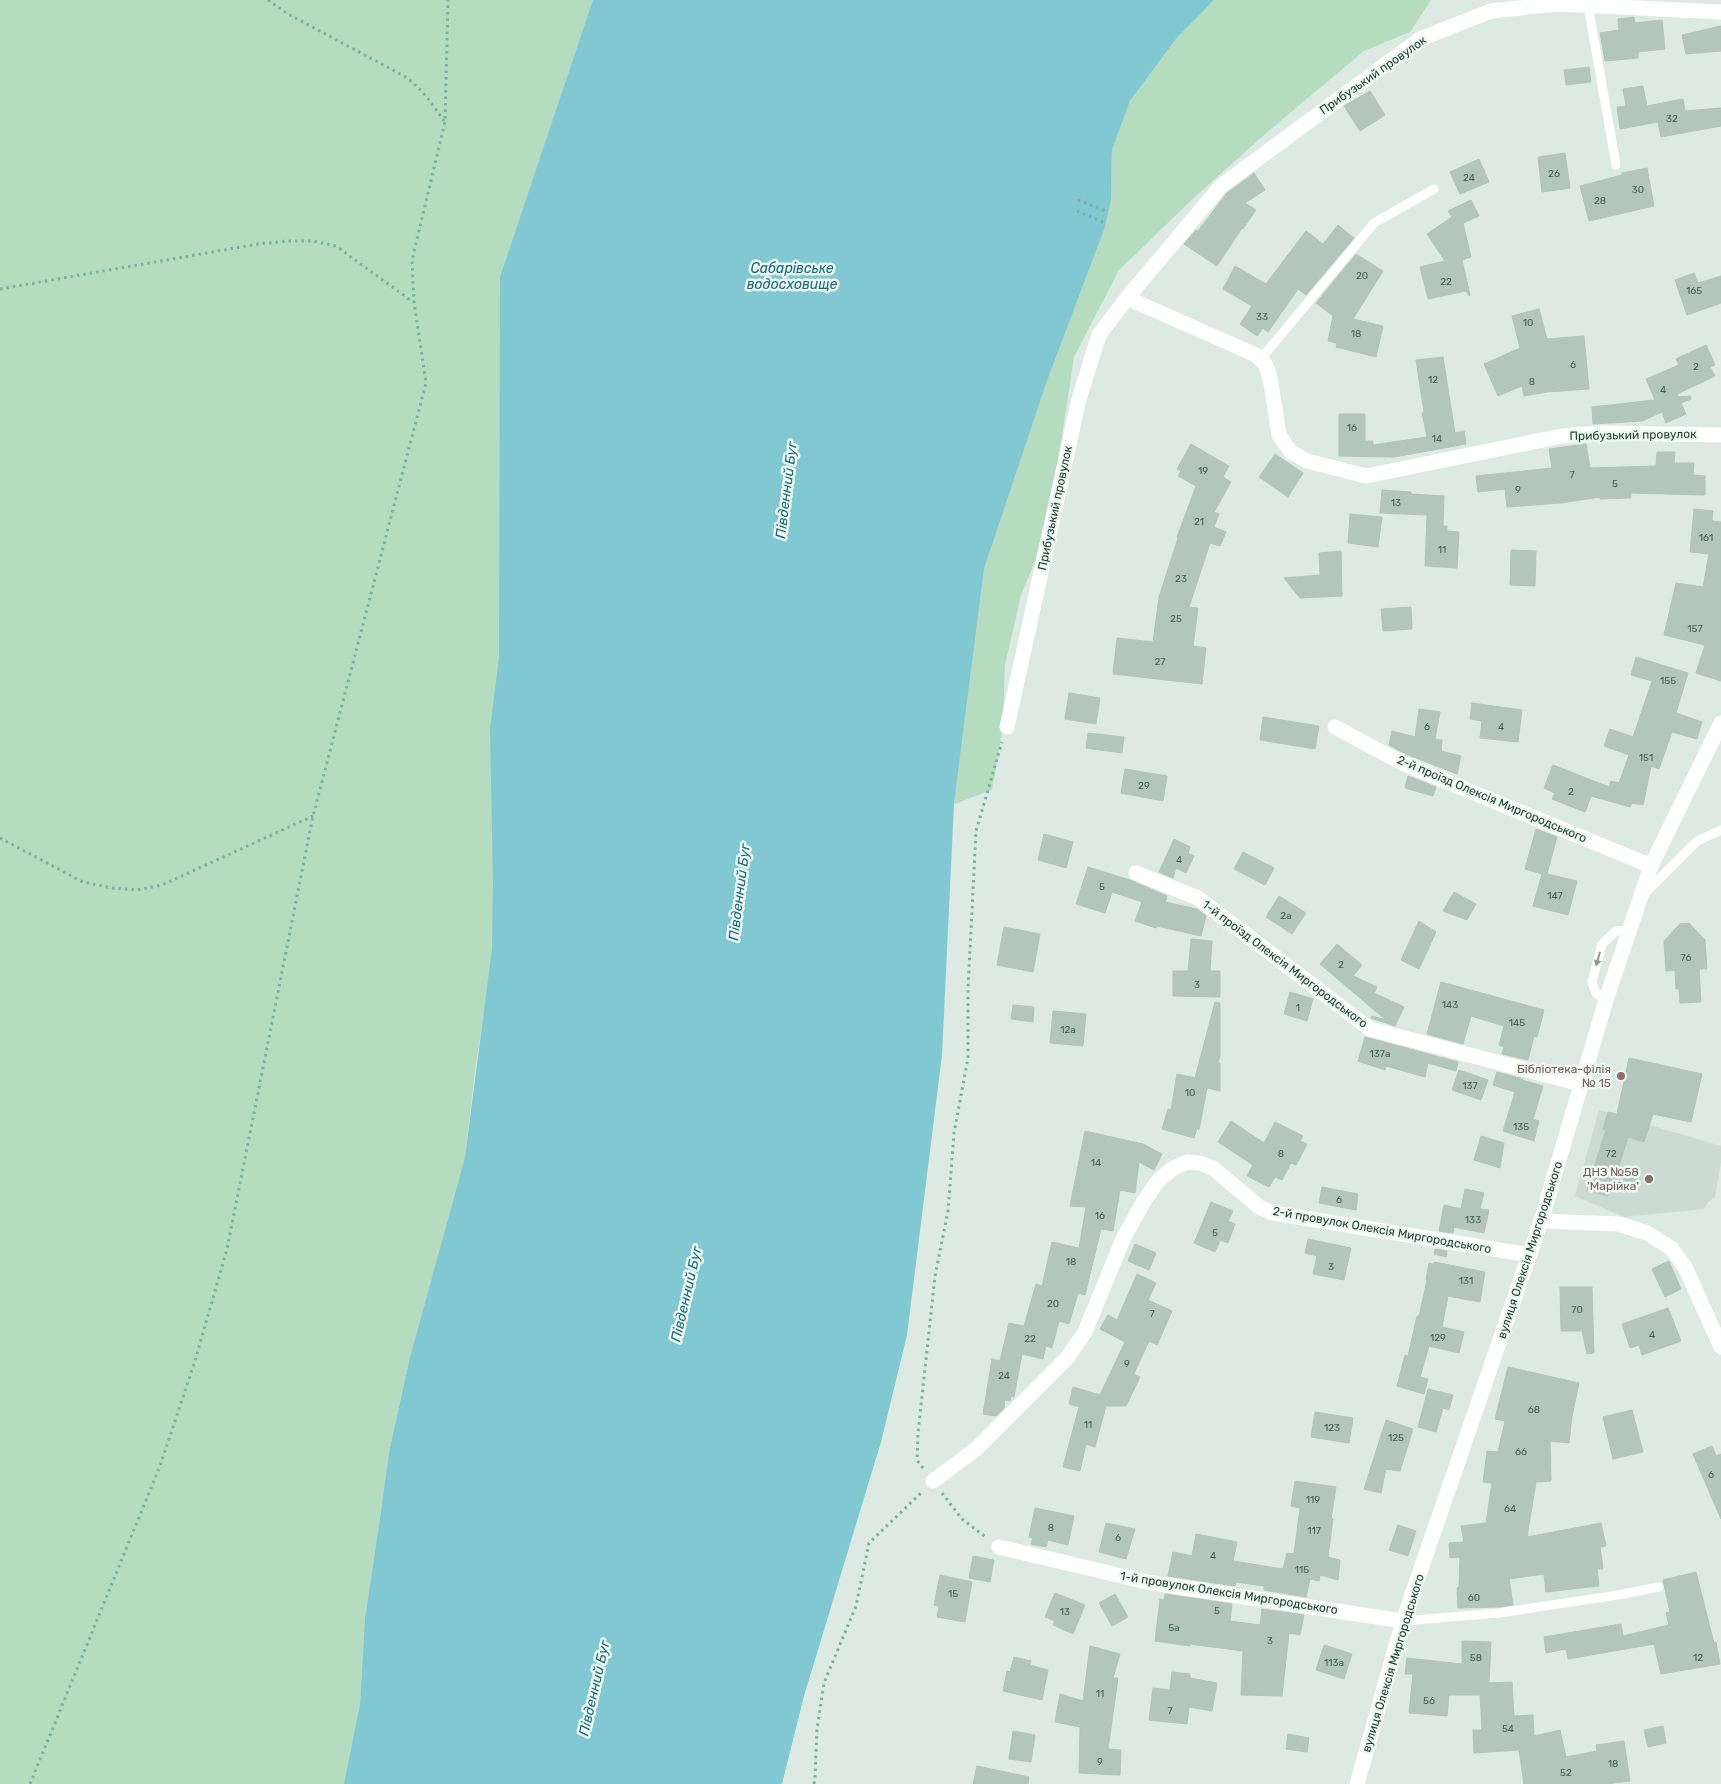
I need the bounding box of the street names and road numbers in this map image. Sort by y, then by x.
street label: Прибузький провулок [1317,32,1430,117]
street label: Прибузький провулок [1569,427,1697,443]
street label: Прибузький провулок [1035,444,1075,572]
street label: 2-й проїзд Олексія Миргородського [1395,753,1589,845]
street label: 1-й проїзд Олексія Миргородського [1200,897,1370,1031]
street label: вулиця Олексія Миргородського [1495,1159,1565,1340]
street label: 2-й провулок Олексія Миргородського [1272,1204,1492,1256]
street label: 1-й провулок Олексія Миргородського [1119,1569,1339,1617]
street label: вулиця Олексія Миргородського [1359,1572,1427,1754]

